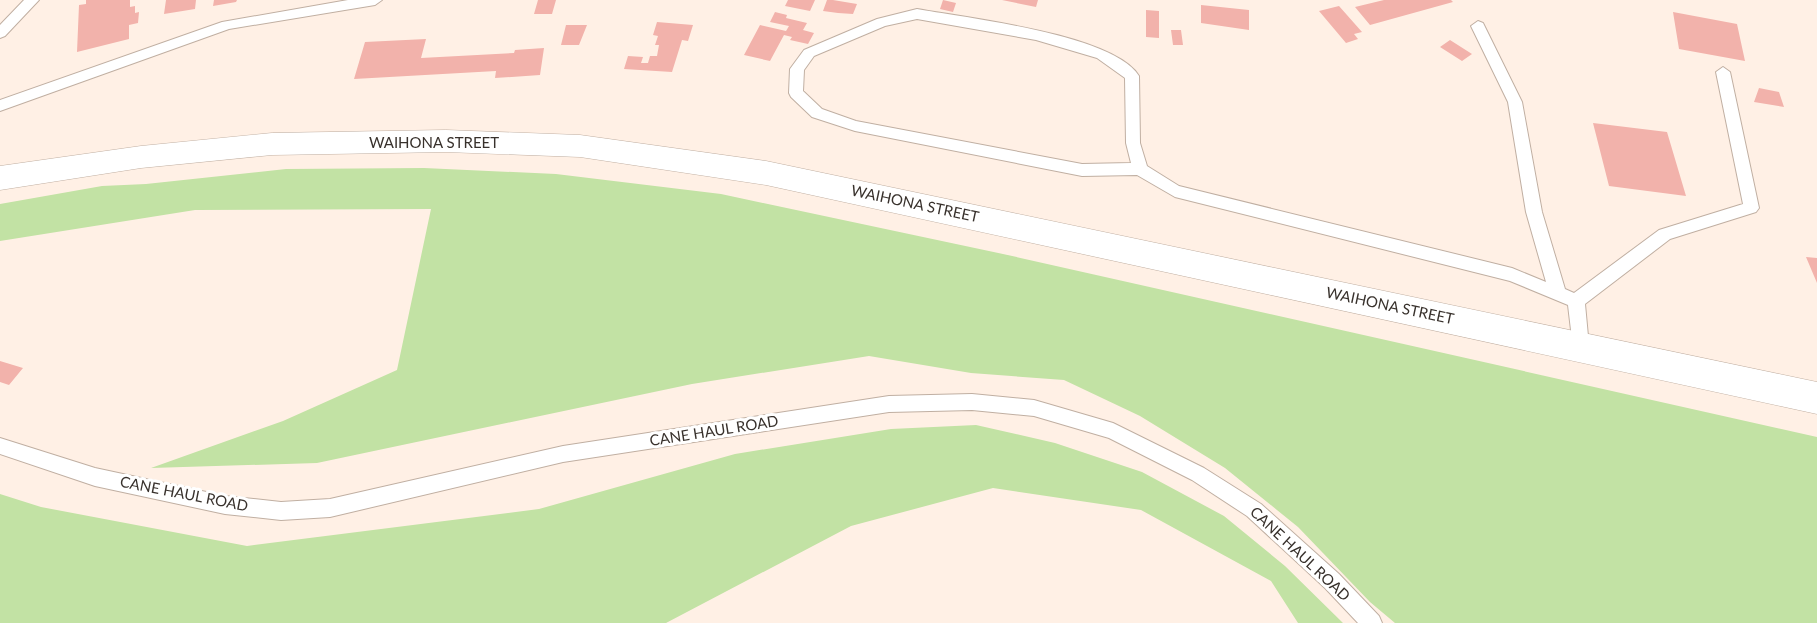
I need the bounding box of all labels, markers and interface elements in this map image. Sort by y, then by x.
street label: WAIHONA STREET [369,133,499,151]
street label: WAIHONA STREET [850,181,981,225]
street label: WAIHONA STREET [1325,283,1456,327]
street label: CANE HAUL ROAD [648,411,780,449]
street label: CANE HAUL ROAD [119,472,250,514]
street label: CANE HAUL ROAD [1247,502,1354,604]

